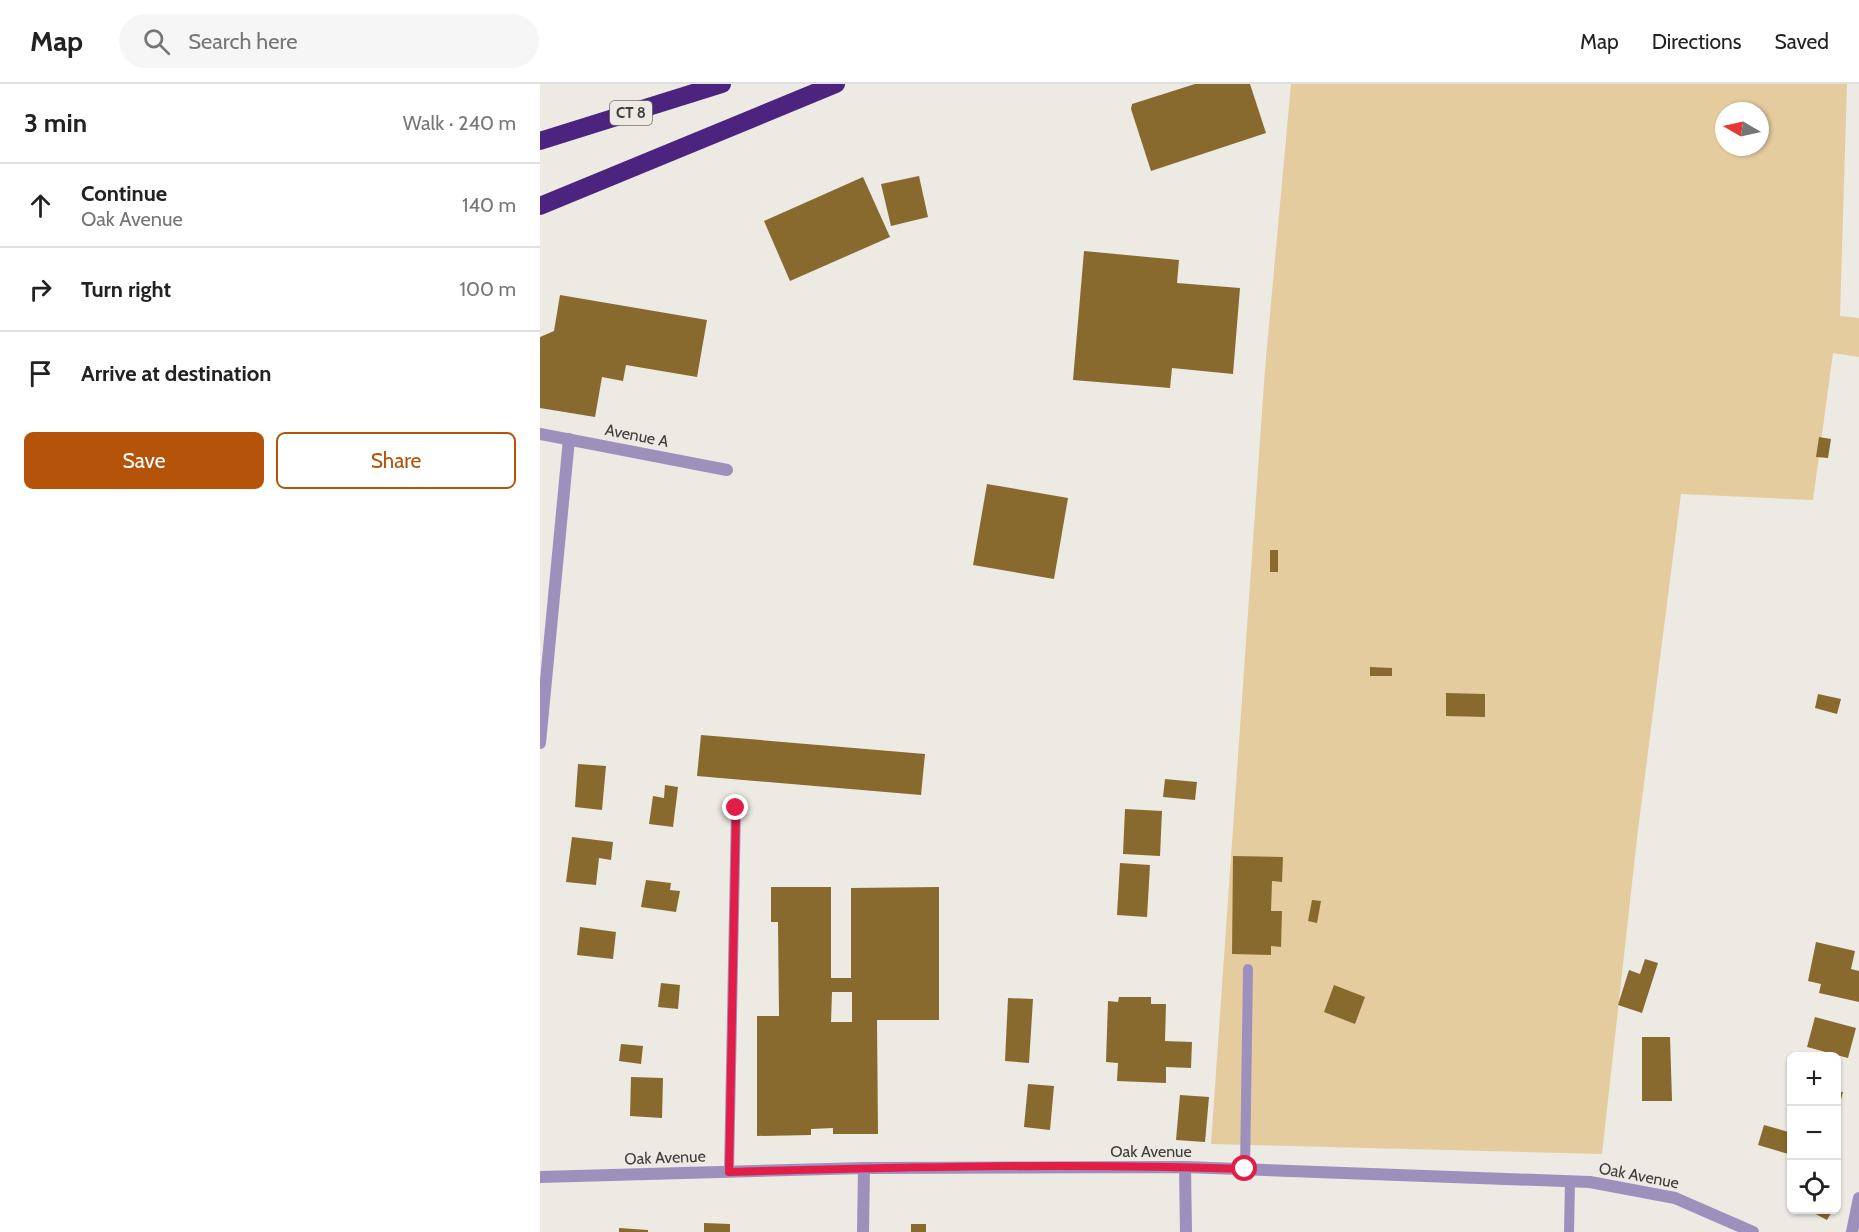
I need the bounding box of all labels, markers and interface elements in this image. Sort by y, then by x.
search box [119,14,539,68]
text: Map [30,24,83,58]
icon: search [140,25,173,58]
text: Search here [188,28,297,55]
text: Map [1580,29,1619,54]
text: Directions [1652,29,1741,54]
text: Saved [1774,29,1829,54]
road number: CT 8 [610,101,652,125]
north arrow [1715,102,1769,156]
text: 3 min [24,107,87,139]
text: Walk · 240 m [403,111,516,135]
text: Continue [81,180,167,207]
icon: ahead [24,189,57,222]
text: 140 m [462,193,516,217]
text: Oak Avenue [81,207,183,231]
icon: right [24,273,57,306]
text: Turn right [81,276,171,303]
text: 100 m [460,277,516,301]
icon: arrive [24,357,57,390]
text: Arrive at destination [81,360,271,387]
street label: Avenue A [604,420,670,451]
button: Save [24,432,264,489]
button: Share [276,432,516,489]
route end [722,794,748,820]
map controls [1787,1052,1841,1214]
button: + [1787,1052,1841,1106]
button: − [1787,1106,1841,1160]
street label: Oak Avenue [1110,1142,1192,1161]
street label: Oak Avenue [624,1147,706,1168]
route start [1231,1155,1257,1181]
street label: Oak Avenue [1597,1158,1681,1193]
button: locate [1787,1160,1841,1214]

